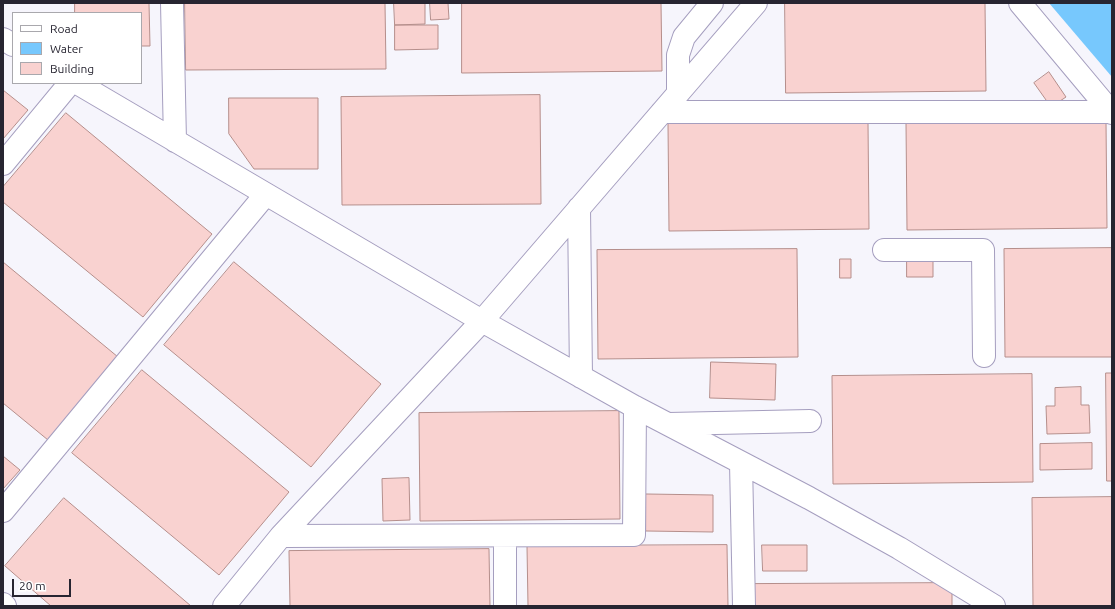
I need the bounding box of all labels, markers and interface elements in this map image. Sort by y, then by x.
legend [12,12,142,84]
text: Road [50,22,78,35]
text: Water [50,42,83,55]
text: Building [50,62,94,75]
scale bar [14,571,73,597]
text: 20 m [19,579,46,592]

